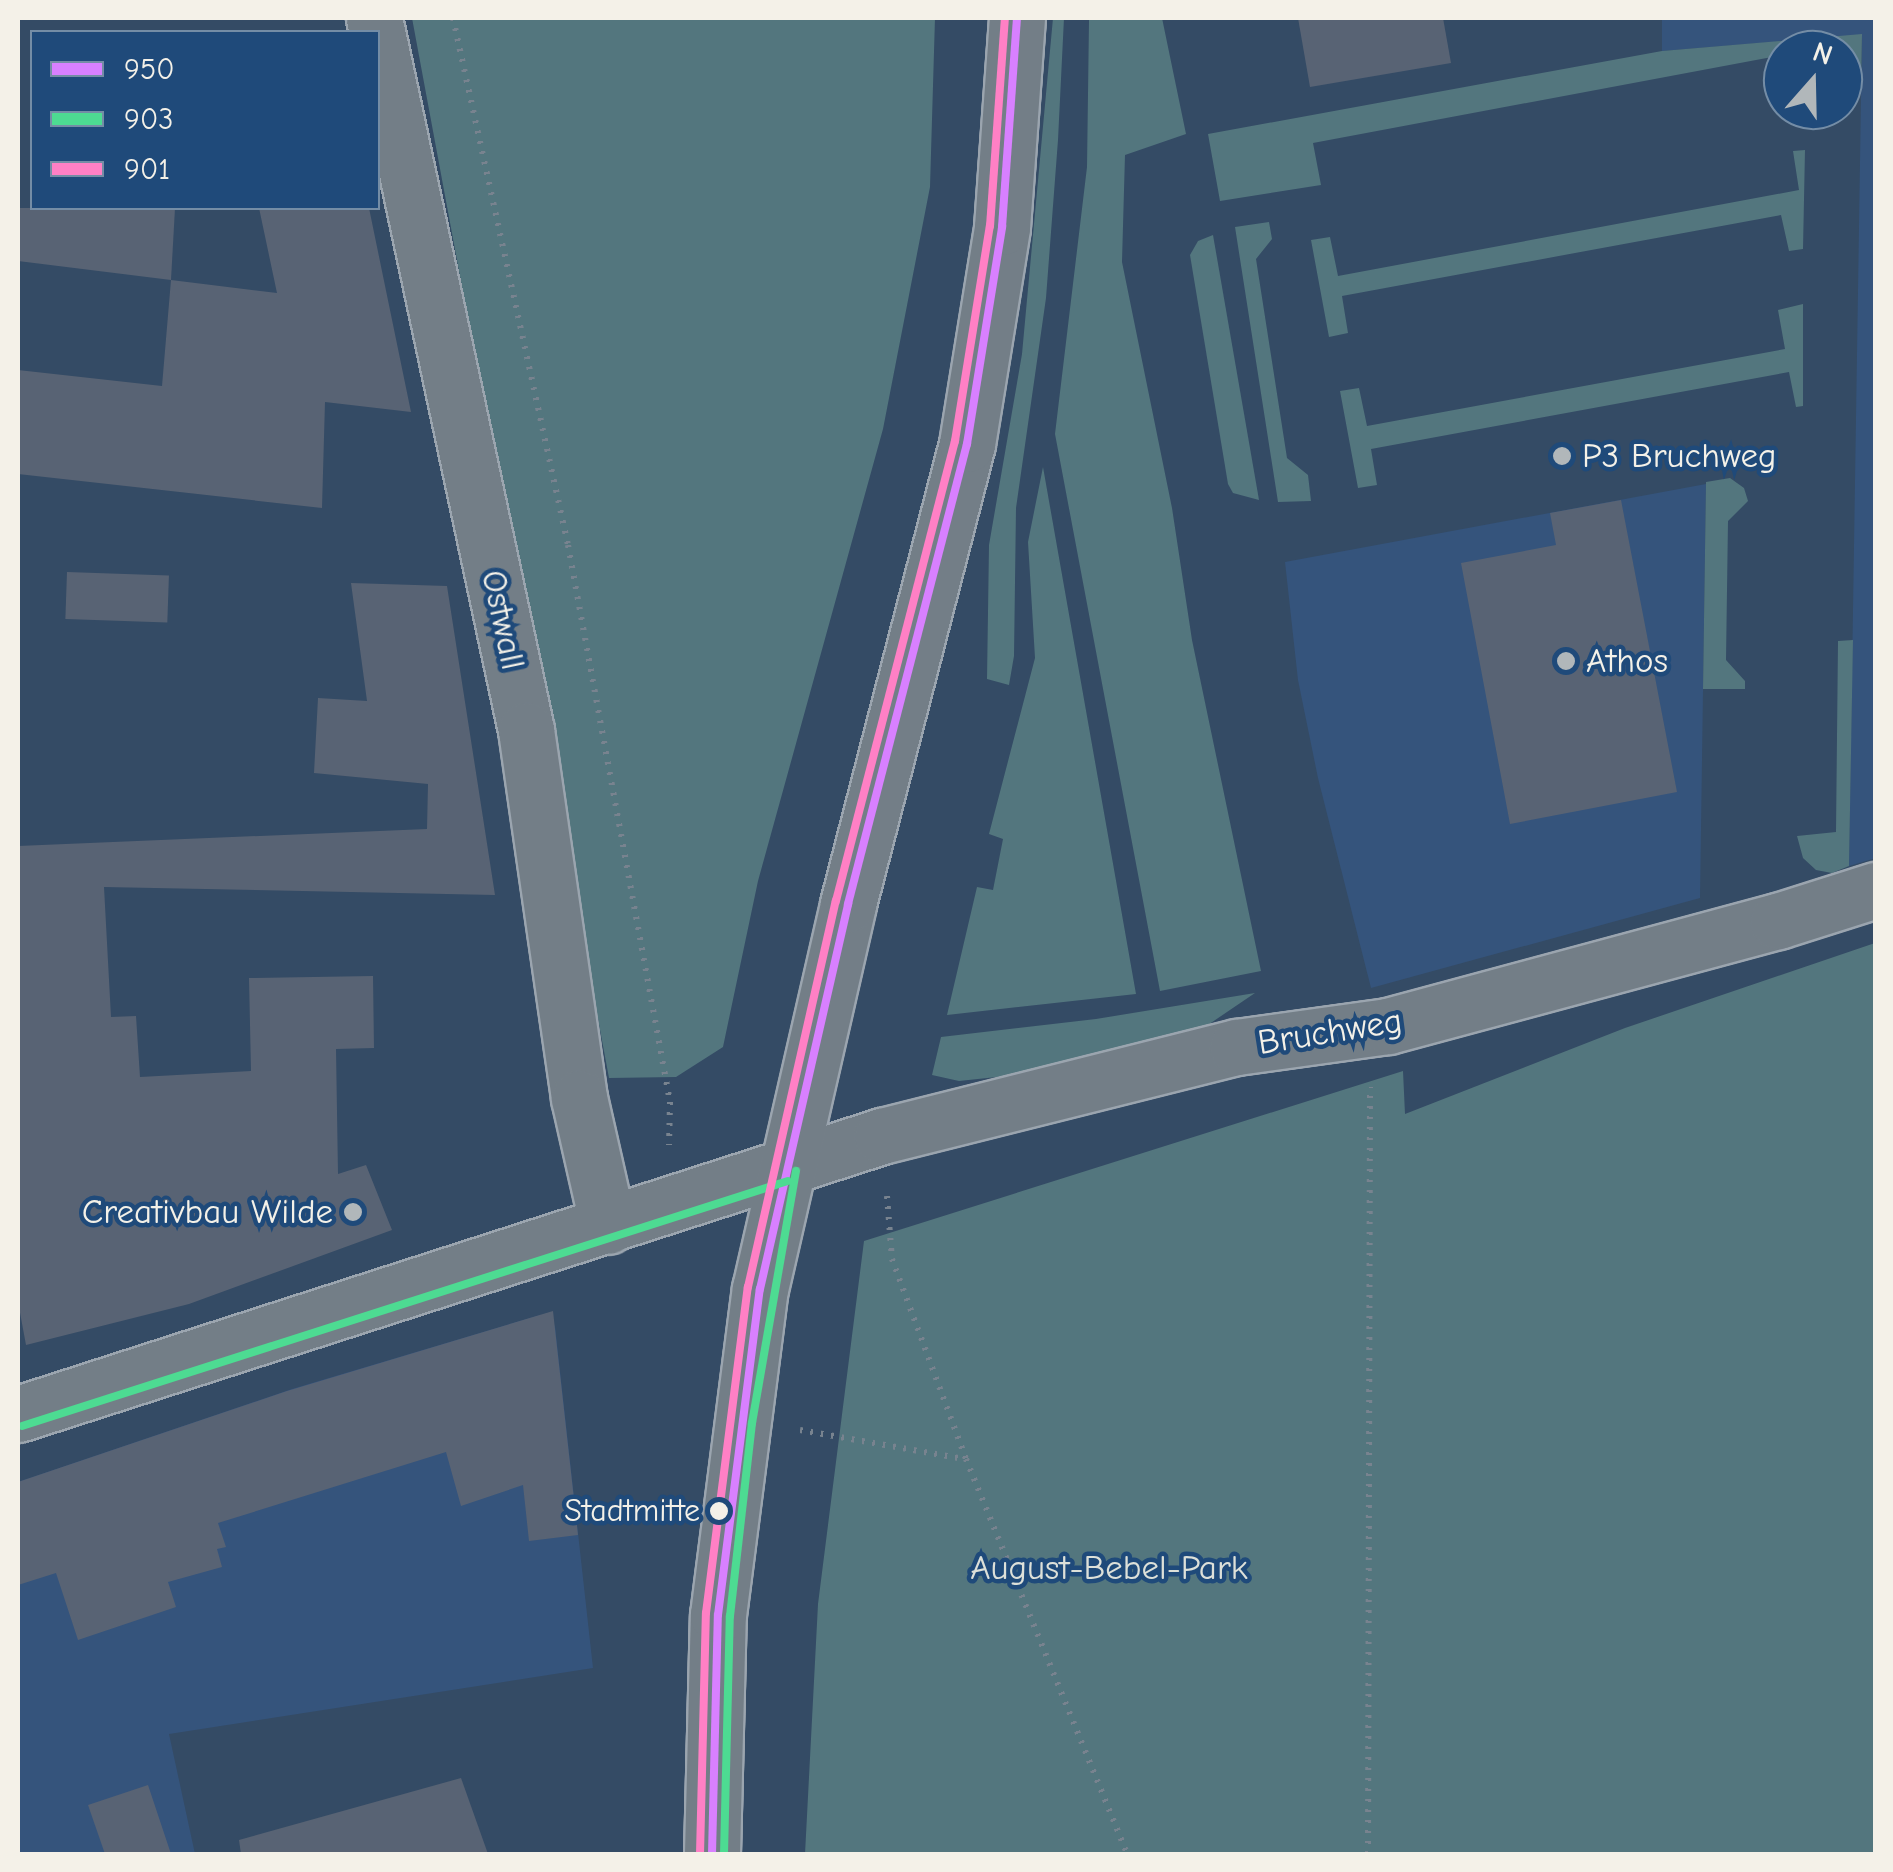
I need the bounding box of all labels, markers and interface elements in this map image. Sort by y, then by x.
legend [30,30,380,210]
north arrow [1763,30,1863,130]
text: N [1809,36,1837,72]
text: 950 [124,52,174,87]
text: 903 [124,102,173,137]
text: 901 [124,152,170,187]
place label: P3 Bruchweg [1582,435,1776,477]
marker: P3 Bruchweg [1551,445,1573,467]
street label: Ostwall [472,566,534,674]
place label: Athos [1586,640,1668,682]
marker: Athos [1555,650,1577,672]
street label: Bruchweg [1255,1000,1405,1064]
place label: Creativbau Wilde [82,1191,333,1233]
marker: Creativbau Wilde [342,1201,364,1223]
place label: Stadtmitte [564,1492,700,1530]
marker: Stadtmitte [709,1501,729,1521]
park label: August-Bebel-Park [970,1547,1248,1589]

